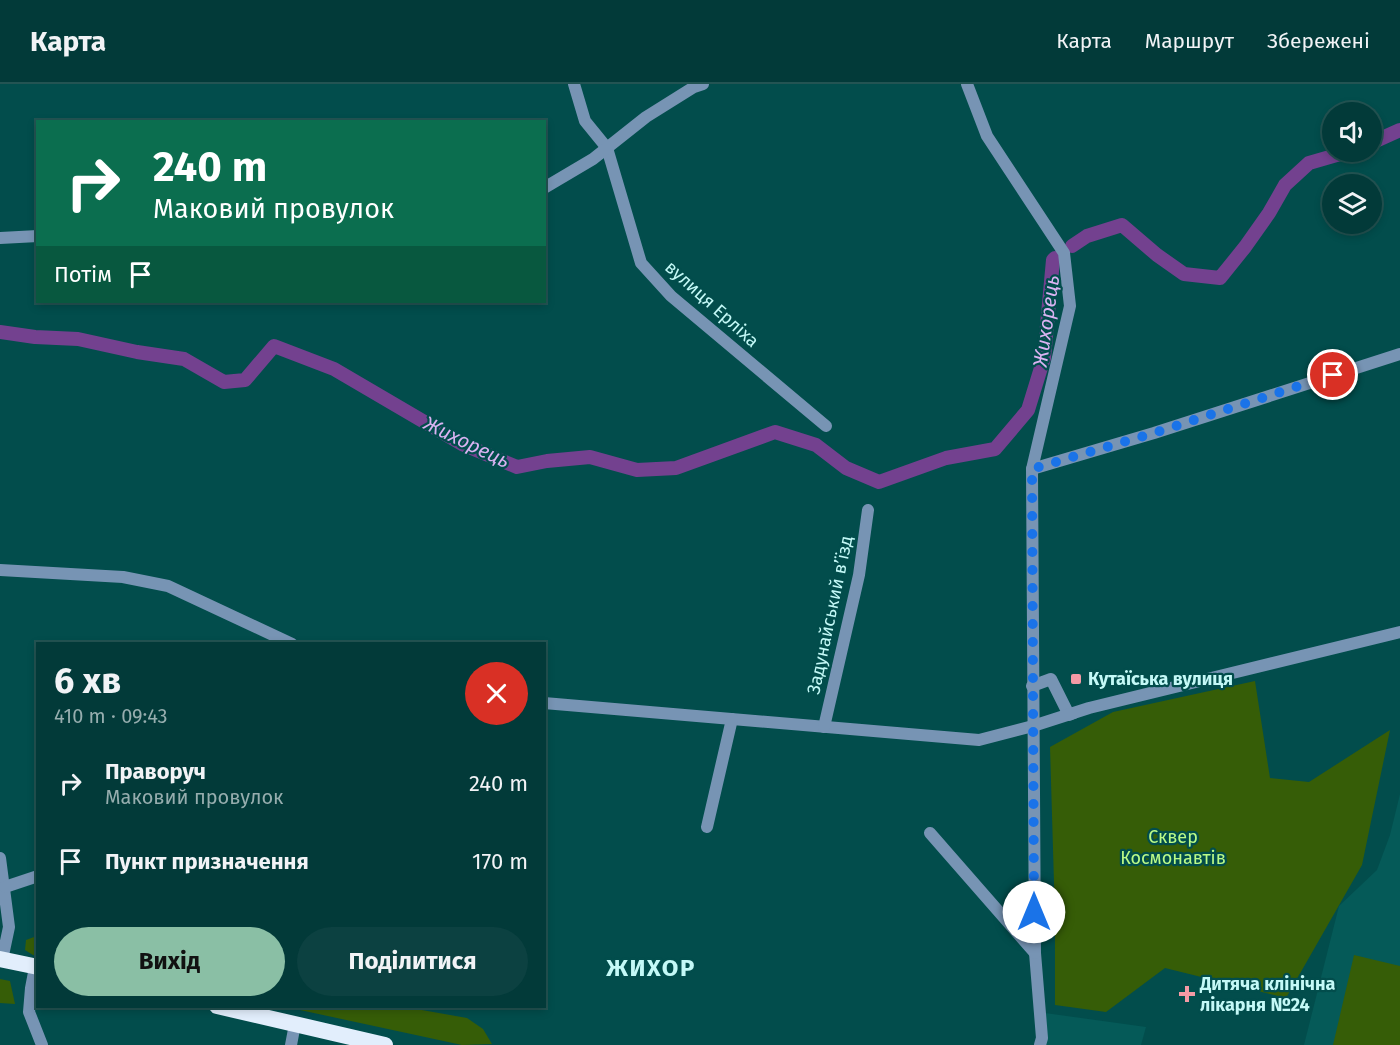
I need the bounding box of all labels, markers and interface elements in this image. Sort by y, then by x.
text: Карта [30,25,106,58]
text: Карта [1056,28,1112,54]
text: Маршрут [1145,28,1234,54]
text: Збережені [1267,28,1370,54]
map controls [1322,102,1382,234]
button: sound [1322,102,1382,162]
text: 240 m [153,142,267,192]
icon: right [54,144,132,222]
button: layers [1322,174,1382,234]
text: Маковий провулок [153,193,394,225]
street label: вулиця Ерліха [660,256,764,352]
icon: arrive [124,258,157,291]
text: Потім [54,261,112,288]
water label: Жихорець [1028,273,1064,369]
pin [1307,349,1358,400]
icon: arrive [1316,358,1349,391]
water label: Жихорець [419,410,514,473]
street label: Задунайський в’їзд [802,534,858,696]
text: 6 хв [54,659,121,703]
button: close [465,662,528,725]
place label: Кутаїська вулиця [1088,668,1233,690]
marker: Кутаїська вулиця [1069,672,1083,686]
text: 410 m · 09:43 [54,704,168,728]
text: Праворуч [105,758,206,785]
icon: right [54,767,87,800]
text: 240 m [469,770,528,797]
text: Маковий провулок [105,785,283,809]
park label: Сквер Космонавтів [1120,826,1226,869]
icon: arrive [54,845,87,878]
text: Пункт призначення [105,848,309,875]
text: 170 m [472,848,528,875]
position arrow [1002,880,1066,944]
button: Вихід [54,927,285,996]
button: Поділитися [297,927,528,996]
district label: ЖИХОР [605,954,696,982]
place label: Дитяча клінічна лікарня №24 [1199,973,1335,1016]
marker: Дитяча клінічна лікарня №24 [1178,985,1196,1003]

